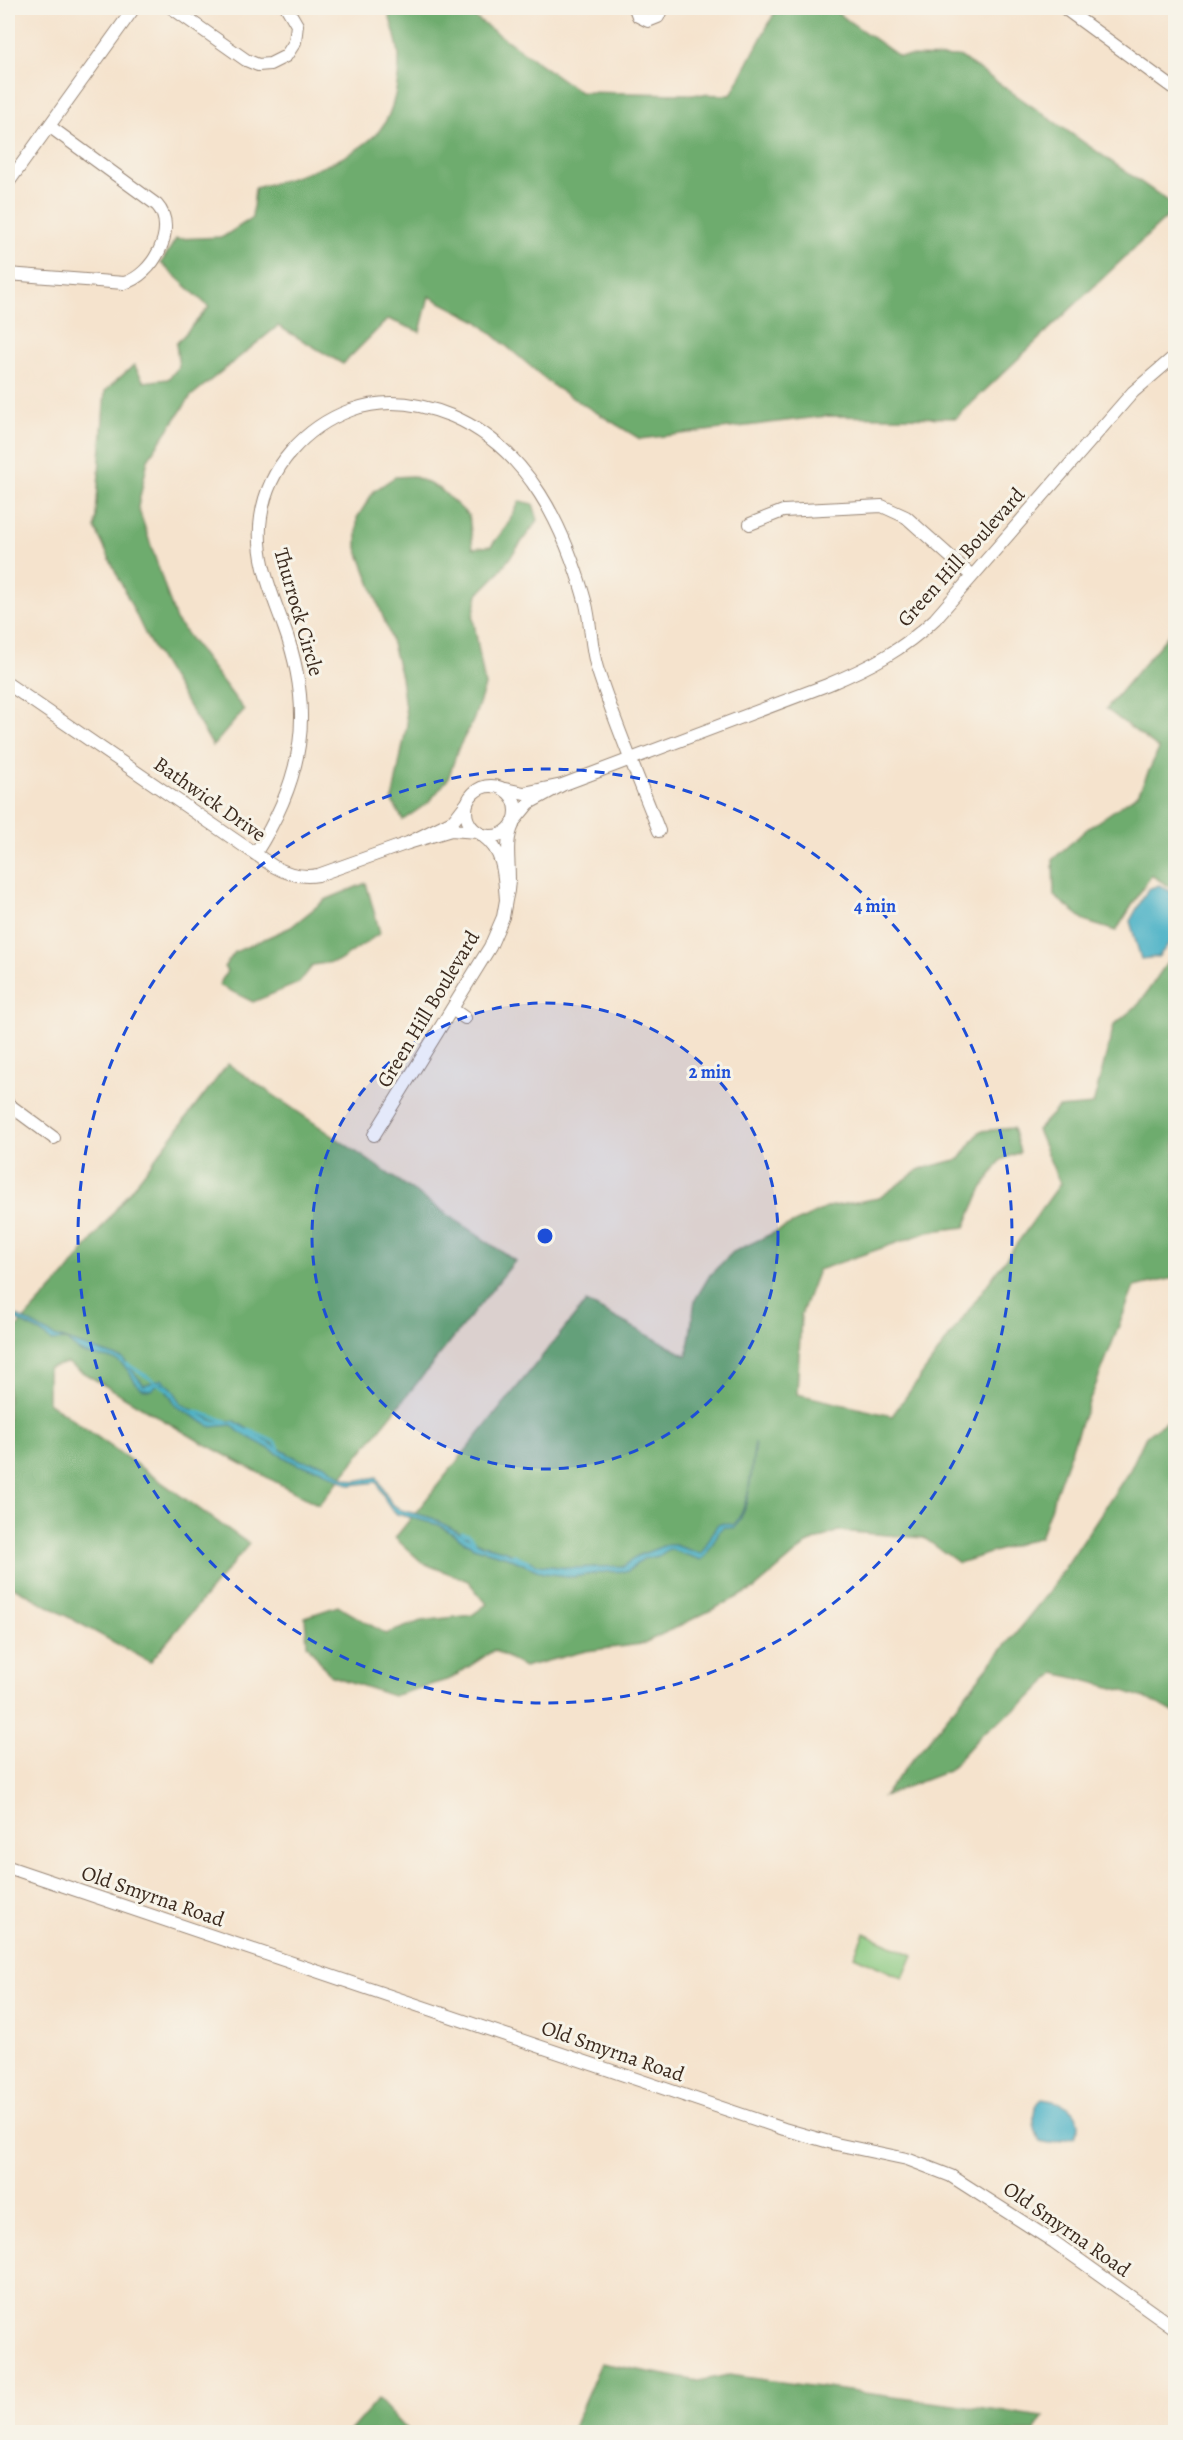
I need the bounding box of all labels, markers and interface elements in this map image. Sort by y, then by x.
street label: Green Hill Boulevard [891,481,1032,633]
street label: Thurrock Circle [267,545,331,679]
street label: Bathwick Drive [148,750,272,848]
text: 4 min [854,894,896,918]
street label: Green Hill Boulevard [370,925,486,1093]
text: 2 min [689,1060,731,1084]
centre of rings [535,1226,555,1246]
street label: Old Smyrna Road [78,1858,229,1934]
street label: Old Smyrna Road [538,2013,689,2089]
street label: Old Smyrna Road [998,2175,1137,2284]

